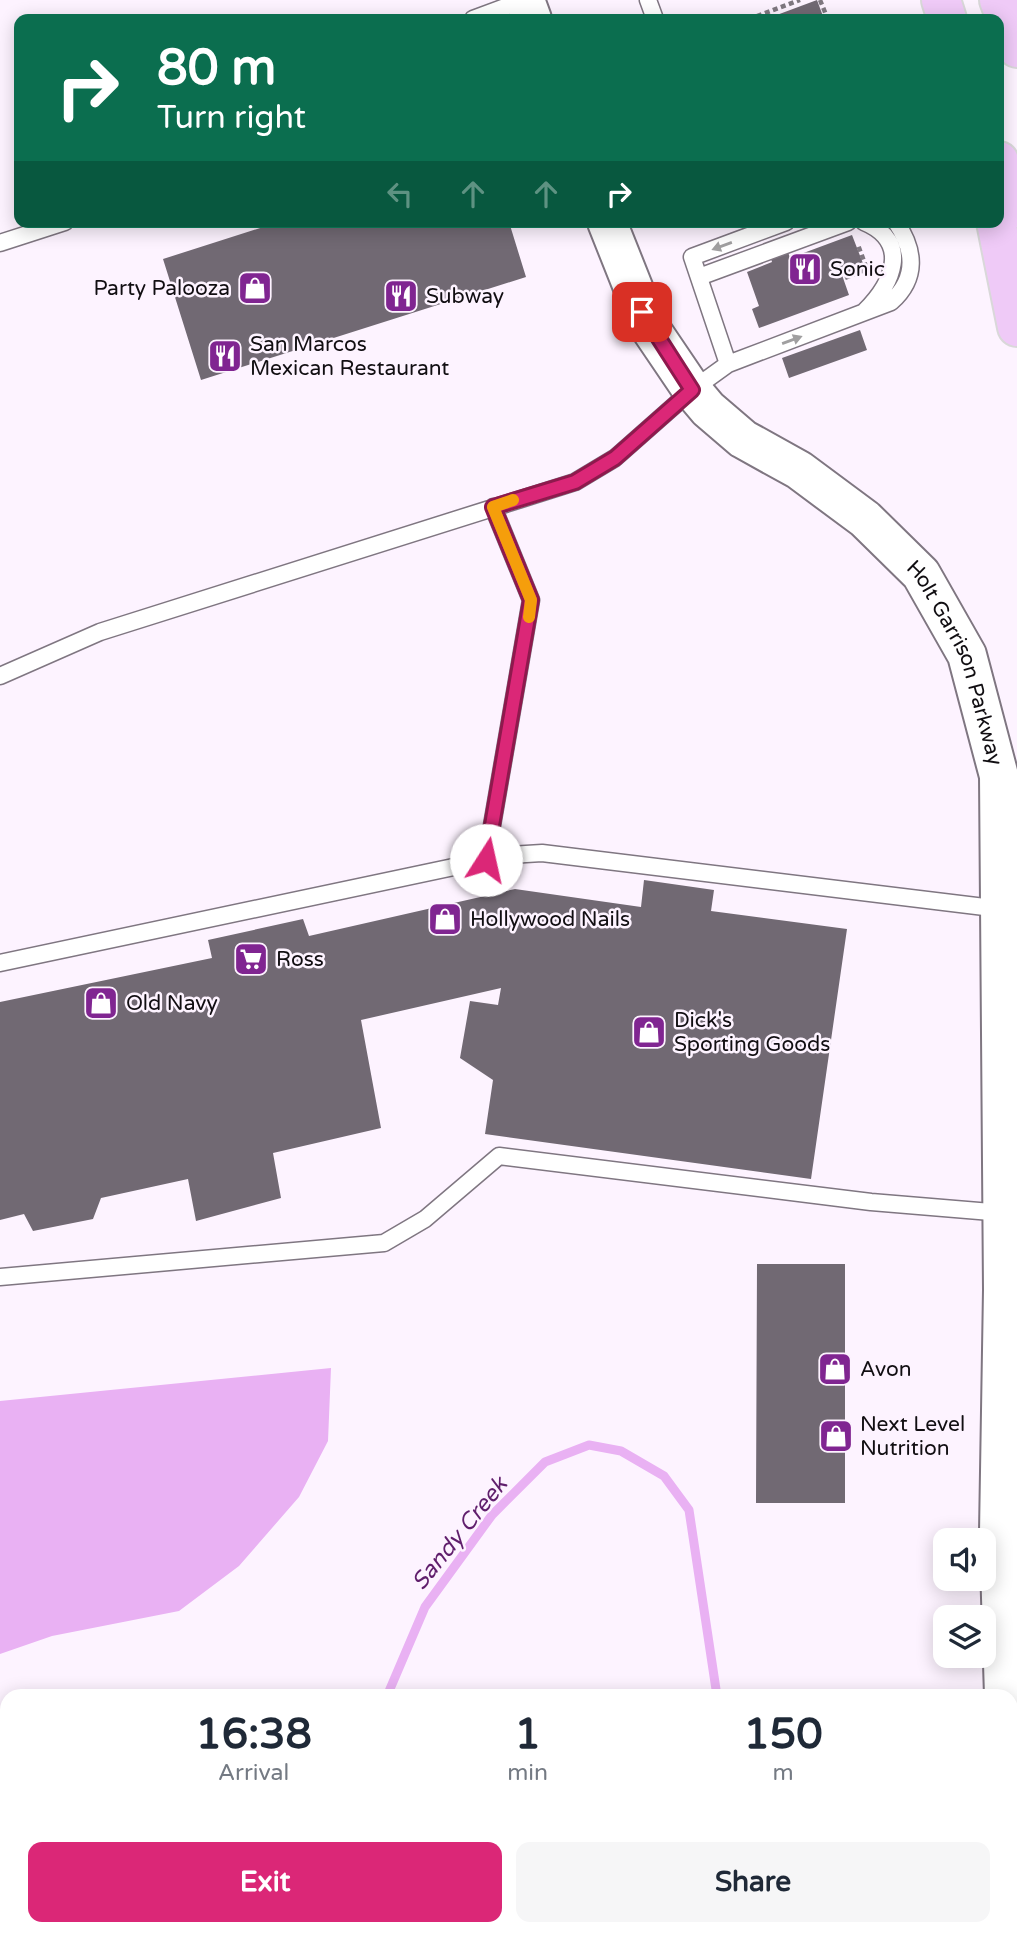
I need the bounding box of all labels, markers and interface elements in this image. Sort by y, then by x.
text: 80 m [157,39,276,98]
icon: right [42,42,133,133]
text: Turn right [157,99,306,137]
icon: left [381,175,419,213]
icon: ahead [454,175,492,213]
icon: ahead [527,175,565,213]
icon: right [600,175,638,213]
one-way arrow [712,241,733,252]
restaurant icon: Sonic [786,250,824,288]
place label: Sonic [830,257,885,282]
shop icon: Party Palooza [236,269,274,307]
place label: Party Palooza [94,276,230,301]
restaurant icon: Subway [382,277,420,315]
pin [612,282,672,342]
place label: Subway [426,284,504,309]
icon: arrive [623,293,661,331]
place label: San Marcos Mexican Restaurant [250,332,449,381]
one-way arrow [781,334,802,345]
restaurant icon: San Marcos Mexican Restaurant [206,337,244,375]
street label: Holt Garrison Parkway [901,555,1008,768]
position arrow [449,823,523,897]
shop icon: Hollywood Nails [426,900,464,938]
place label: Hollywood Nails [470,907,630,932]
supermarket icon: Ross [232,940,270,978]
place label: Ross [276,947,324,972]
shop icon: Old Navy [82,984,120,1022]
place label: Old Navy [126,991,218,1016]
place label: Dick's Sporting Goods [674,1008,830,1057]
shop icon: Dick's Sporting Goods [630,1013,668,1051]
shop icon: Avon [816,1350,854,1388]
place label: Avon [860,1357,911,1382]
place label: Next Level Nutrition [860,1412,965,1461]
shop icon: Next Level Nutrition [817,1417,855,1455]
water label: Sandy Creek [406,1471,515,1596]
map controls [933,1528,996,1668]
button: sound [933,1528,996,1591]
button: layers [933,1605,996,1668]
text: 16:38 [195,1709,312,1760]
text: 1 [514,1709,541,1760]
text: 150 [743,1709,823,1760]
text: Arrival [218,1759,289,1787]
text: min [507,1759,548,1787]
text: m [772,1759,794,1787]
button: Exit [28,1842,502,1922]
button: Share [516,1842,990,1922]

